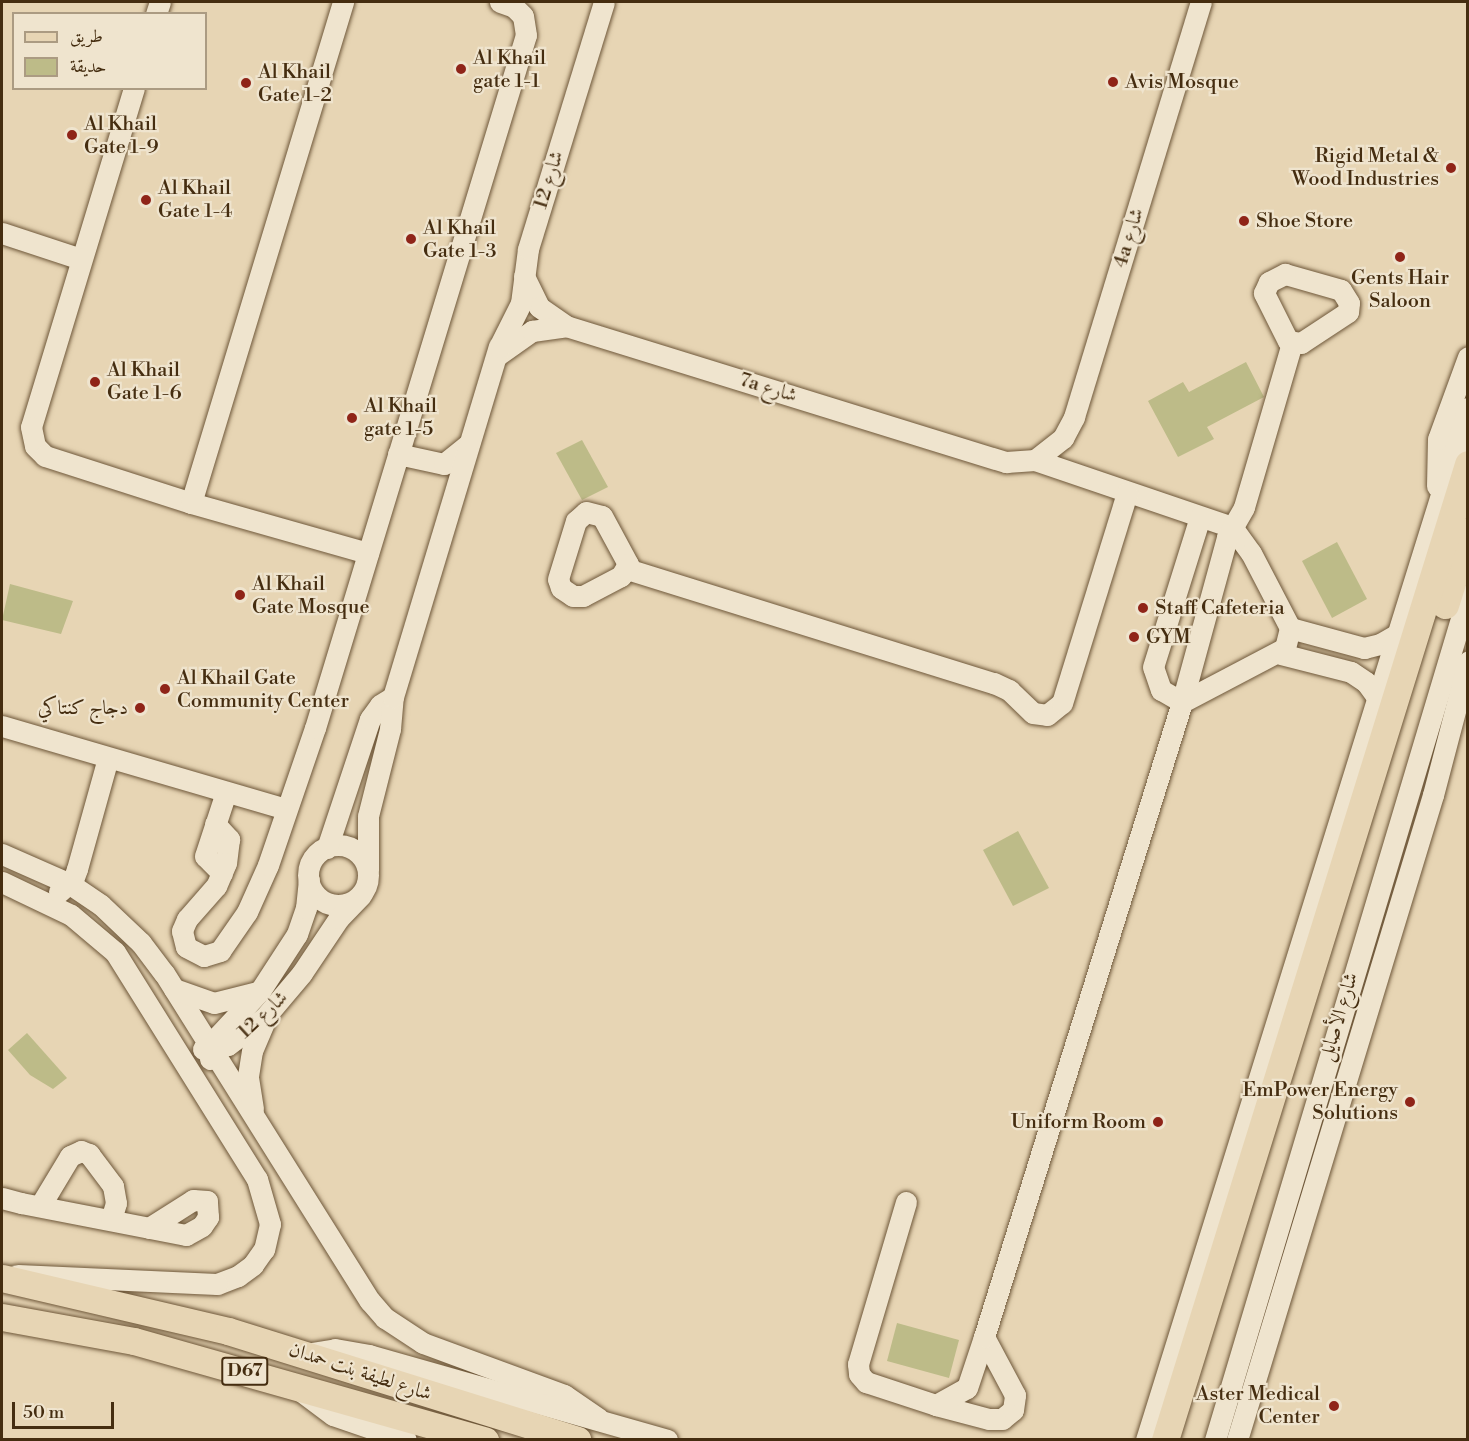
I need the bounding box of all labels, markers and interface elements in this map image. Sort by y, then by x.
legend [12,12,207,90]
text: طريق [70,25,103,48]
place label: Al Khail gate 1-1 [473,46,546,93]
text: حديقة [70,55,106,78]
place label: Al Khail Gate 1-2 [258,60,332,107]
marker: Al Khail gate 1-1 [454,62,468,76]
place label: Avis Mosque [1125,70,1239,94]
marker: Avis Mosque [1106,75,1120,89]
marker: Al Khail Gate 1-2 [239,76,253,90]
place label: Al Khail Gate 1-9 [84,112,159,159]
marker: Al Khail Gate 1-9 [65,128,79,142]
place label: Rigid Metal & Wood Industries [1292,144,1439,191]
street label: شارع 12 [529,148,569,212]
marker: Rigid Metal & Wood Industries [1444,161,1458,175]
place label: Al Khail Gate 1-4 [158,176,232,223]
marker: Al Khail Gate 1-4 [139,193,153,207]
street label: 4a شارع [1109,205,1149,271]
place label: Shoe Store [1256,209,1353,233]
marker: Shoe Store [1237,214,1251,228]
place label: Al Khail Gate 1-3 [423,216,497,263]
marker: Al Khail Gate 1-3 [404,232,418,246]
marker: Gents Hair Saloon [1393,250,1407,264]
place label: Gents Hair Saloon [1351,266,1449,313]
place label: Al Khail Gate 1-6 [107,358,182,405]
street label: 7a شارع [736,368,800,408]
marker: Al Khail Gate 1-6 [88,375,102,389]
place label: Al Khail gate 1-5 [364,394,437,441]
marker: Al Khail gate 1-5 [345,411,359,425]
place label: Al Khail Gate Mosque [252,572,370,619]
marker: Al Khail Gate Mosque [233,588,247,602]
place label: Staff Cafeteria [1155,596,1285,620]
marker: Staff Cafeteria [1136,601,1150,615]
place label: GYM [1146,625,1191,649]
marker: GYM [1127,630,1141,644]
place label: Al Khail Gate Community Center [177,666,349,713]
marker: Al Khail Gate Community Center [158,682,172,696]
place label: دجاج كنتاكي [38,696,128,720]
marker: دجاج كنتاكي [133,701,147,715]
street label: شارع الأصايل [1314,970,1364,1064]
street label: شارع 12 [233,986,293,1044]
place label: EmPower Energy Solutions [1243,1078,1398,1125]
marker: EmPower Energy Solutions [1403,1095,1417,1109]
place label: Uniform Room [1011,1110,1146,1134]
marker: Uniform Room [1151,1115,1165,1129]
street label: شارع لطيفة بنت حمدان [286,1338,434,1406]
road number: D67 [221,1356,269,1386]
place label: Aster Medical Center [1196,1382,1320,1429]
scale bar [15,1390,117,1428]
marker: Aster Medical Center [1325,1397,1343,1415]
text: 50 m [23,1401,64,1424]

